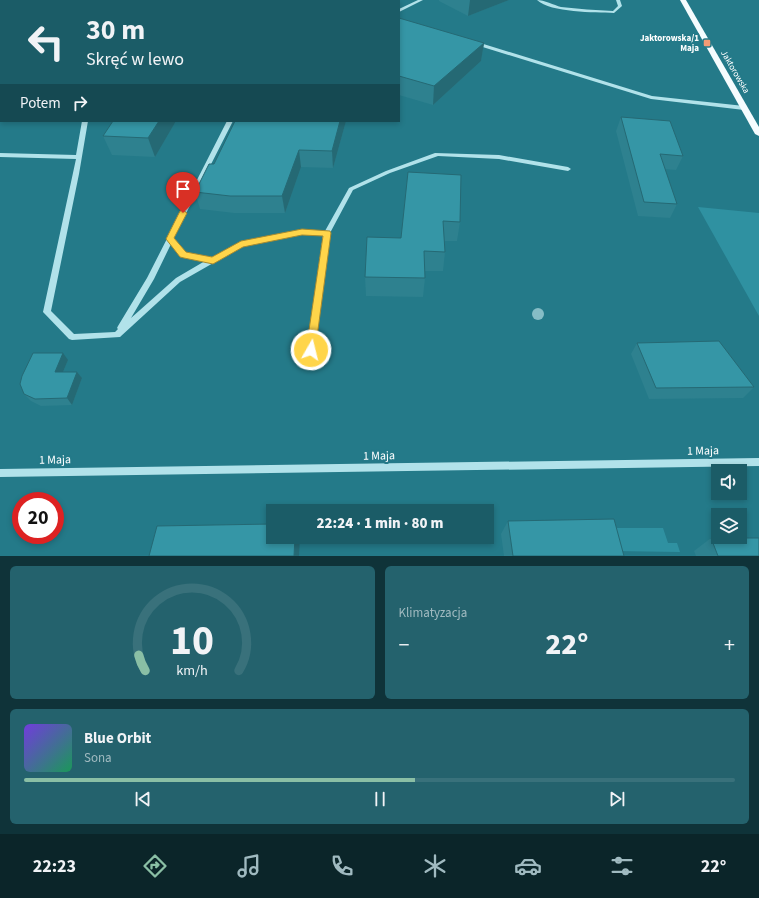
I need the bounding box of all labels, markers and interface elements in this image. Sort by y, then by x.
text: 30 m [86,10,145,50]
icon: left [20,16,72,68]
place label: Jaktorowska/1 Maja [640,32,699,55]
marker: Jaktorowska/1 Maja [702,38,712,48]
text: Skręć w lewo [86,47,184,72]
street label: Jaktorowska [717,48,753,96]
icon: right [69,92,91,114]
text: Potem [20,93,61,114]
pin [166,172,200,213]
icon: arrive [172,178,194,200]
position arrow [290,329,332,371]
street label: 1 Maja [687,442,719,460]
street label: 1 Maja [363,447,395,465]
street label: 1 Maja [39,451,71,469]
map controls [711,464,747,544]
button: sound [711,464,747,500]
speed limit sign: 20 [12,492,64,544]
button: layers [711,508,747,544]
text: 22:24 · 1 min · 80 m [317,513,443,534]
text: Klimatyzacja [399,604,467,622]
text: 10 [170,610,214,670]
text: 22° [545,623,588,666]
text: − [399,629,409,661]
text: + [724,629,735,661]
text: km/h [176,659,208,680]
text: Blue Orbit [84,728,151,749]
text: Sona [84,749,112,767]
icon: previous [132,788,154,810]
icon: pause [369,788,391,810]
icon: next [606,788,628,810]
icon: directions [141,852,169,880]
icon: music [235,852,263,880]
icon: phone [328,852,356,880]
icon: climate [421,852,449,880]
icon: car [514,852,542,880]
icon: filters [608,852,636,880]
text: 22:23 [33,854,76,879]
text: 22° [701,854,726,879]

